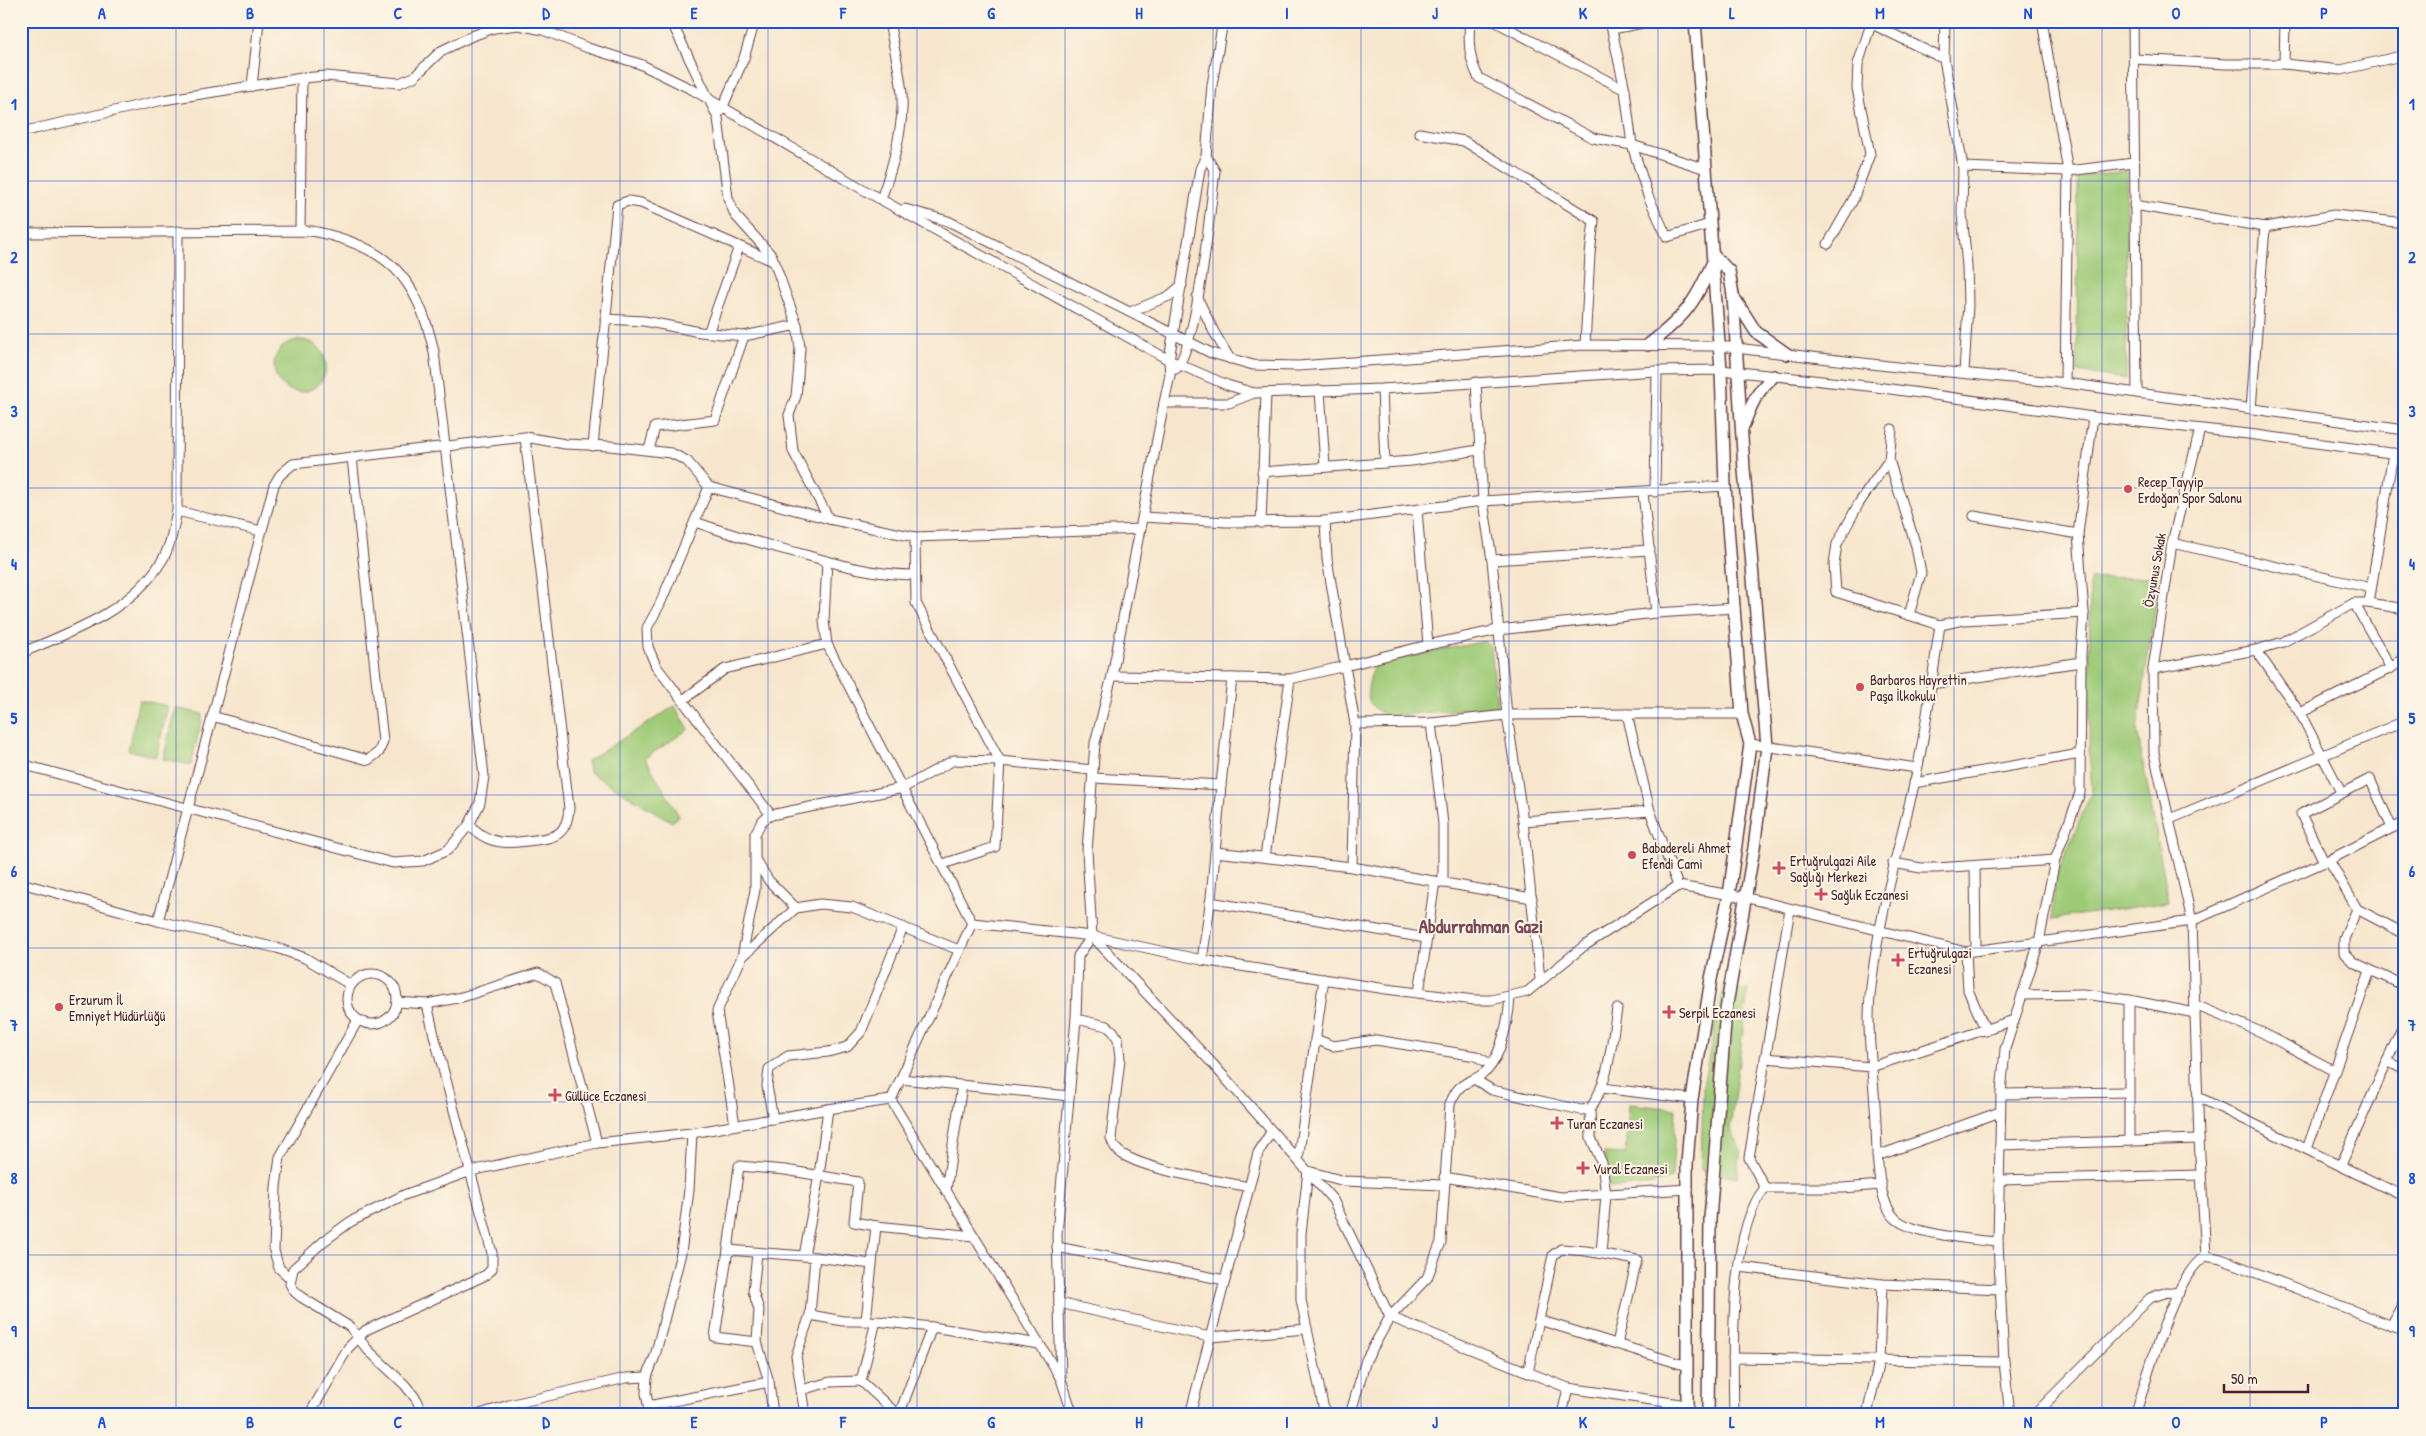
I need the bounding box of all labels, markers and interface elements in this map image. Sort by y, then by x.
text: A [98,2,106,24]
text: B [246,2,254,24]
text: C [394,2,403,24]
text: D [542,2,550,24]
text: E [690,2,698,24]
text: F [839,2,847,24]
text: G [987,2,995,24]
text: H [1135,2,1143,24]
text: I [1285,2,1289,24]
text: J [1432,2,1438,24]
text: K [1579,2,1588,24]
text: L [1729,2,1735,24]
text: M [1875,2,1885,24]
text: N [2024,2,2033,24]
text: O [2172,2,2181,24]
text: P [2320,2,2328,24]
text: 1 [11,93,17,115]
text: 1 [2409,93,2415,115]
text: 2 [10,246,18,268]
text: 2 [2408,246,2416,268]
text: 3 [10,400,18,422]
text: 3 [2408,400,2416,422]
place label: Recep Tayyip Erdoğan Spor Salonu [2138,472,2242,508]
marker: Recep Tayyip Erdoğan Spor Salonu [2122,483,2134,495]
street label: Özyunus Sokak [2138,531,2171,609]
text: 4 [11,553,17,575]
text: 4 [2409,553,2415,575]
place label: Barbaros Hayrettin Paşa İlkokulu [1870,670,1967,705]
marker: Barbaros Hayrettin Paşa İlkokulu [1854,681,1866,693]
text: 5 [11,707,18,729]
text: 5 [2409,707,2416,729]
place label: Babadereli Ahmet Efendi Cami [1642,838,1731,873]
marker: Babadereli Ahmet Efendi Cami [1626,849,1638,861]
place label: Ertuğrulgazi Aile Sağlığı Merkezi [1790,851,1877,887]
text: 6 [11,860,18,882]
text: 6 [2409,860,2416,882]
marker: Ertuğrulgazi Aile Sağlığı Merkezi [1772,861,1786,875]
place label: Sağlık Eczanesi [1831,885,1909,905]
marker: Sağlık Eczanesi [1815,888,1827,900]
district label: Abdurrahman Gazi [1419,913,1543,939]
place label: Ertuğrulgazi Eczanesi [1908,943,1972,978]
marker: Ertuğrulgazi Eczanesi [1892,954,1904,966]
place label: Erzurum İl Emniyet Müdürlüğü [69,990,166,1026]
marker: Erzurum İl Emniyet Müdürlüğü [53,1001,65,1013]
place label: Serpil Eczanesi [1679,1003,1756,1023]
marker: Serpil Eczanesi [1663,1006,1675,1018]
text: 7 [9,1014,18,1036]
text: 7 [2407,1014,2416,1036]
place label: Güllüce Eczanesi [565,1086,647,1105]
marker: Güllüce Eczanesi [549,1089,561,1101]
place label: Turan Eczanesi [1567,1114,1643,1133]
marker: Turan Eczanesi [1551,1117,1563,1129]
place label: Vural Eczanesi [1593,1159,1668,1178]
marker: Vural Eczanesi [1577,1162,1589,1174]
text: 8 [11,1167,18,1189]
text: 8 [2409,1167,2416,1189]
text: 9 [11,1320,17,1342]
text: 9 [2409,1320,2415,1342]
scale bar [2224,1361,2307,1393]
text: 50 m [2231,1368,2258,1389]
text: A [98,1411,106,1433]
text: B [246,1411,254,1433]
text: C [394,1411,403,1433]
text: D [542,1411,550,1433]
text: E [690,1411,698,1433]
text: F [839,1411,847,1433]
text: G [987,1411,995,1433]
text: H [1135,1411,1143,1433]
text: I [1285,1411,1289,1433]
text: J [1432,1411,1438,1433]
text: K [1579,1411,1588,1433]
text: L [1729,1411,1735,1433]
text: M [1875,1411,1885,1433]
text: N [2024,1411,2033,1433]
text: O [2172,1411,2181,1433]
text: P [2320,1411,2328,1433]

